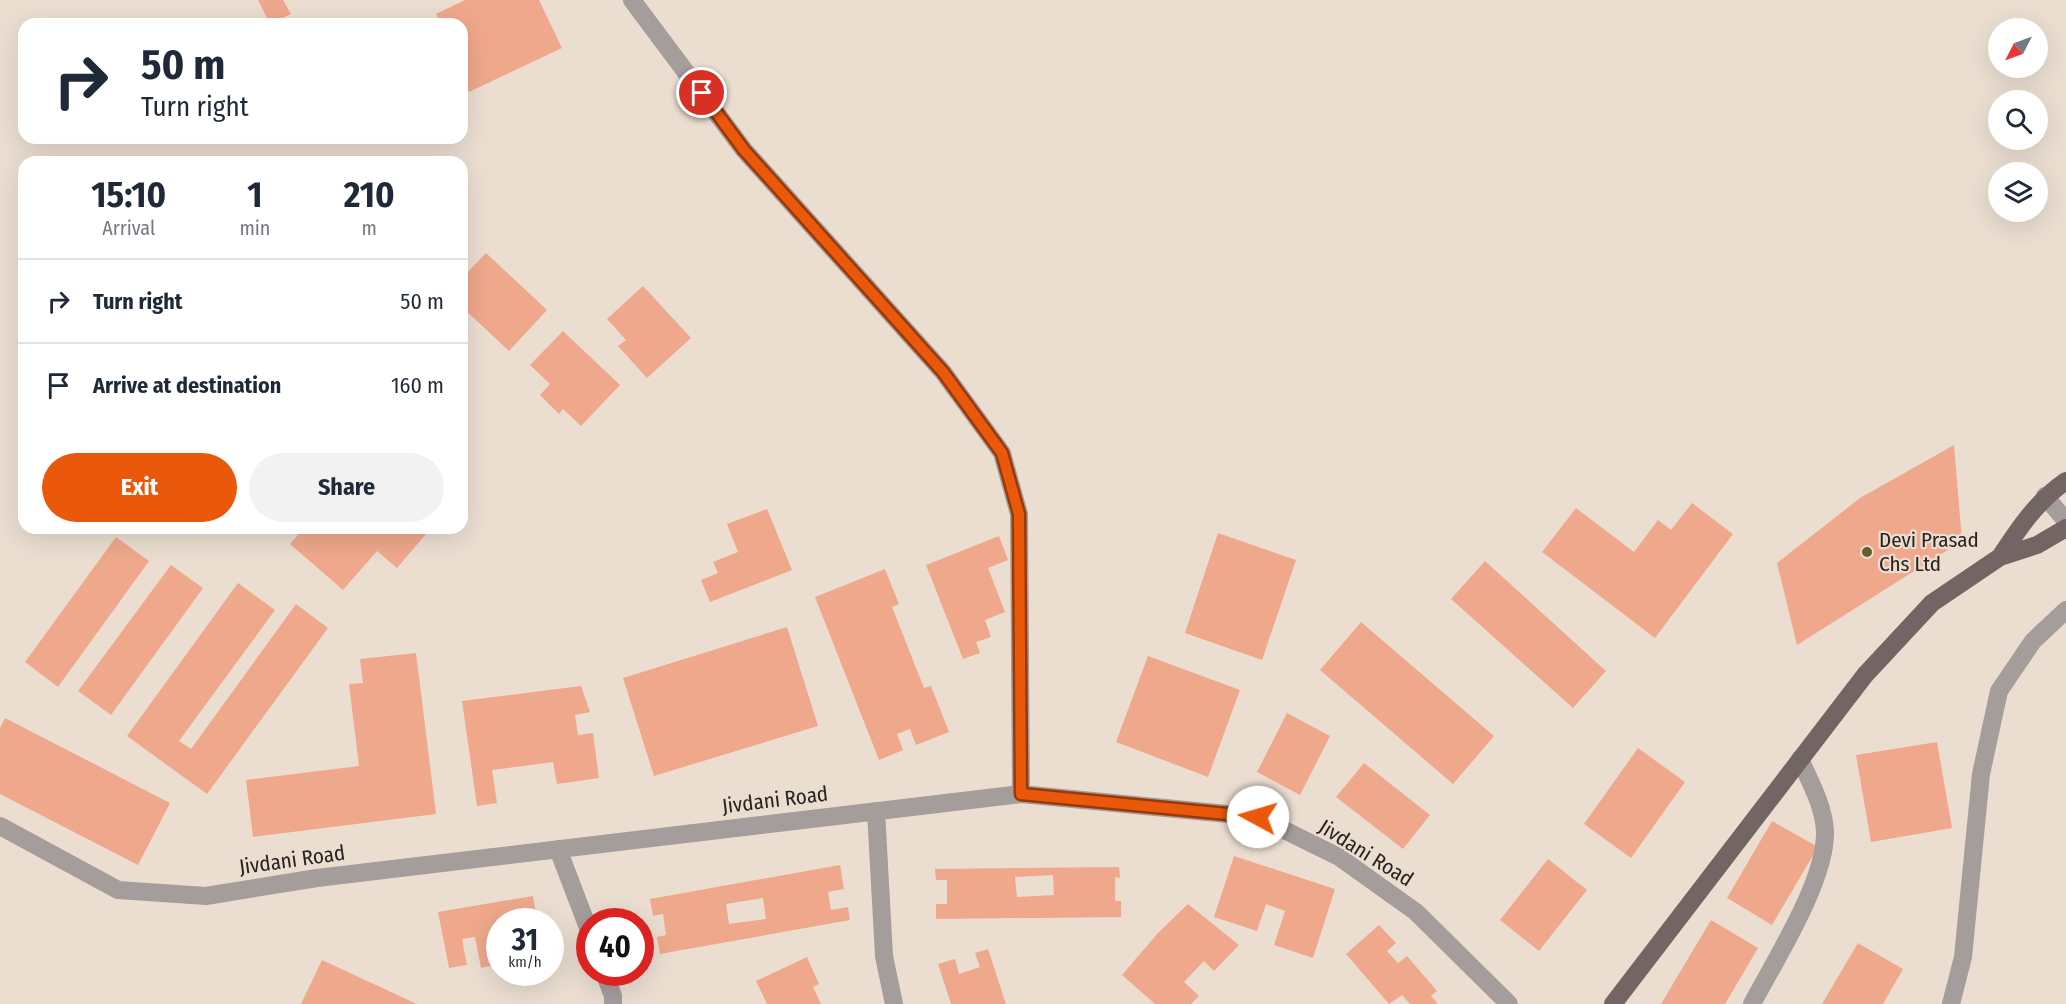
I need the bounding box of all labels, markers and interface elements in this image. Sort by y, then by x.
north arrow [1988,18,2048,78]
map controls [1988,18,2048,222]
text: 50 m [141,40,225,90]
icon: right [42,42,120,120]
pin [676,67,727,118]
icon: arrive [685,76,718,109]
button: search [1988,90,2048,150]
text: Turn right [141,91,249,123]
button: layers [1988,162,2048,222]
text: 15:10 [91,173,166,217]
text: 1 [247,173,263,217]
text: 210 [344,173,395,217]
text: Arrival [102,216,155,240]
text: min [239,216,270,240]
text: m [362,216,377,240]
icon: right [42,285,75,318]
text: Turn right [93,288,182,315]
text: 50 m [400,288,444,315]
icon: arrive [42,369,75,402]
text: Arrive at destination [93,372,281,399]
text: 160 m [391,372,444,399]
button: Exit [42,453,237,522]
button: Share [249,453,444,522]
place label: Devi Prasad Chs Ltd [1879,527,1979,577]
marker: Devi Prasad Chs Ltd [1860,545,1874,559]
street label: Jivdani Road [720,781,830,819]
position arrow [1226,785,1290,849]
street label: Jivdani Road [1314,814,1418,892]
street label: Jivdani Road [237,840,347,880]
speed limit sign: 40 [576,908,654,986]
text: 31 [512,922,538,958]
text: km/h [508,953,542,971]

